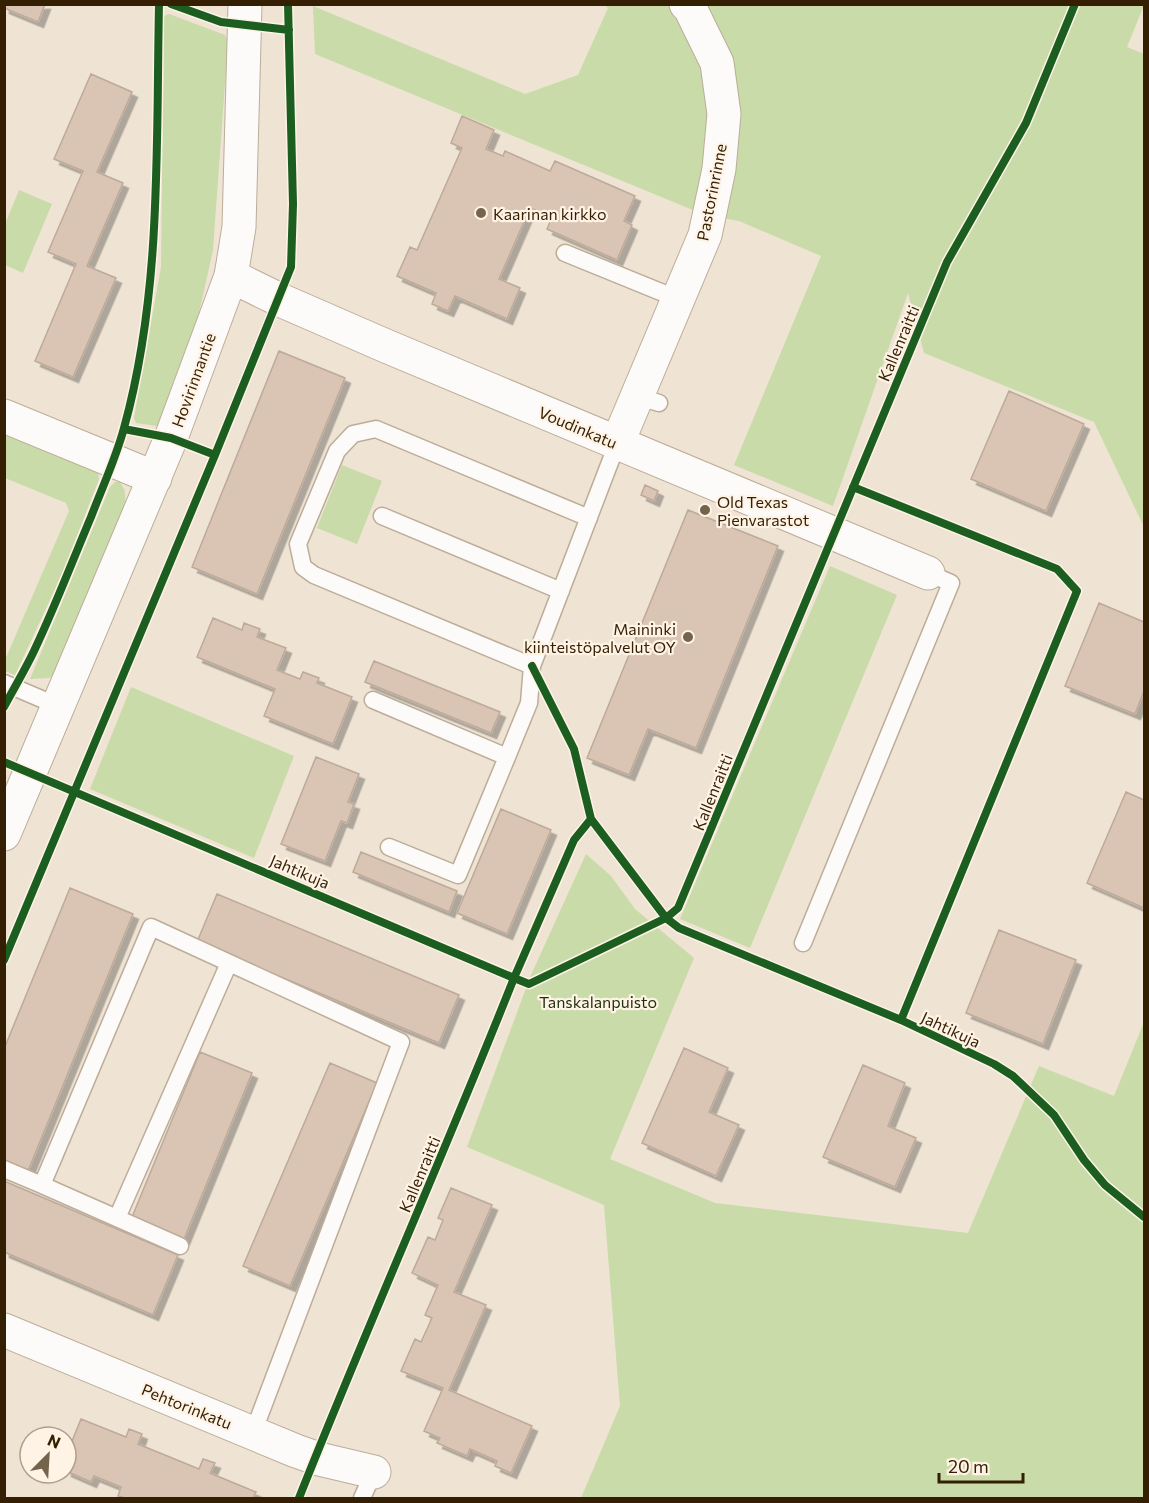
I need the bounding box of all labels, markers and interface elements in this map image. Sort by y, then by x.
street label: Pastorinrinne [692,142,730,242]
place label: Kaarinan kirkko [493,204,606,223]
marker: Kaarinan kirkko [474,206,488,220]
street label: Kallenraitti [873,302,923,384]
street label: Hovirinnantie [167,330,219,430]
street label: Voudinkatu [536,402,620,452]
place label: Old Texas Pienvarastot [717,492,810,529]
marker: Old Texas Pienvarastot [698,503,712,517]
place label: Maininki kiinteistöpalvelut OY [524,619,677,656]
marker: Maininki kiinteistöpalvelut OY [681,630,695,644]
street label: Kallenraitti [688,751,736,833]
street label: Jahtikuja [267,850,333,892]
park label: Tanskalanpuisto [539,992,657,1011]
street label: Jahtikuja [918,1007,984,1051]
street label: Kallenraitti [394,1133,444,1215]
street label: Pehtorinkatu [139,1379,235,1433]
north arrow [18,1425,78,1485]
text: N [45,1430,64,1452]
scale bar [939,1446,1023,1484]
text: 20 m [948,1455,989,1477]

